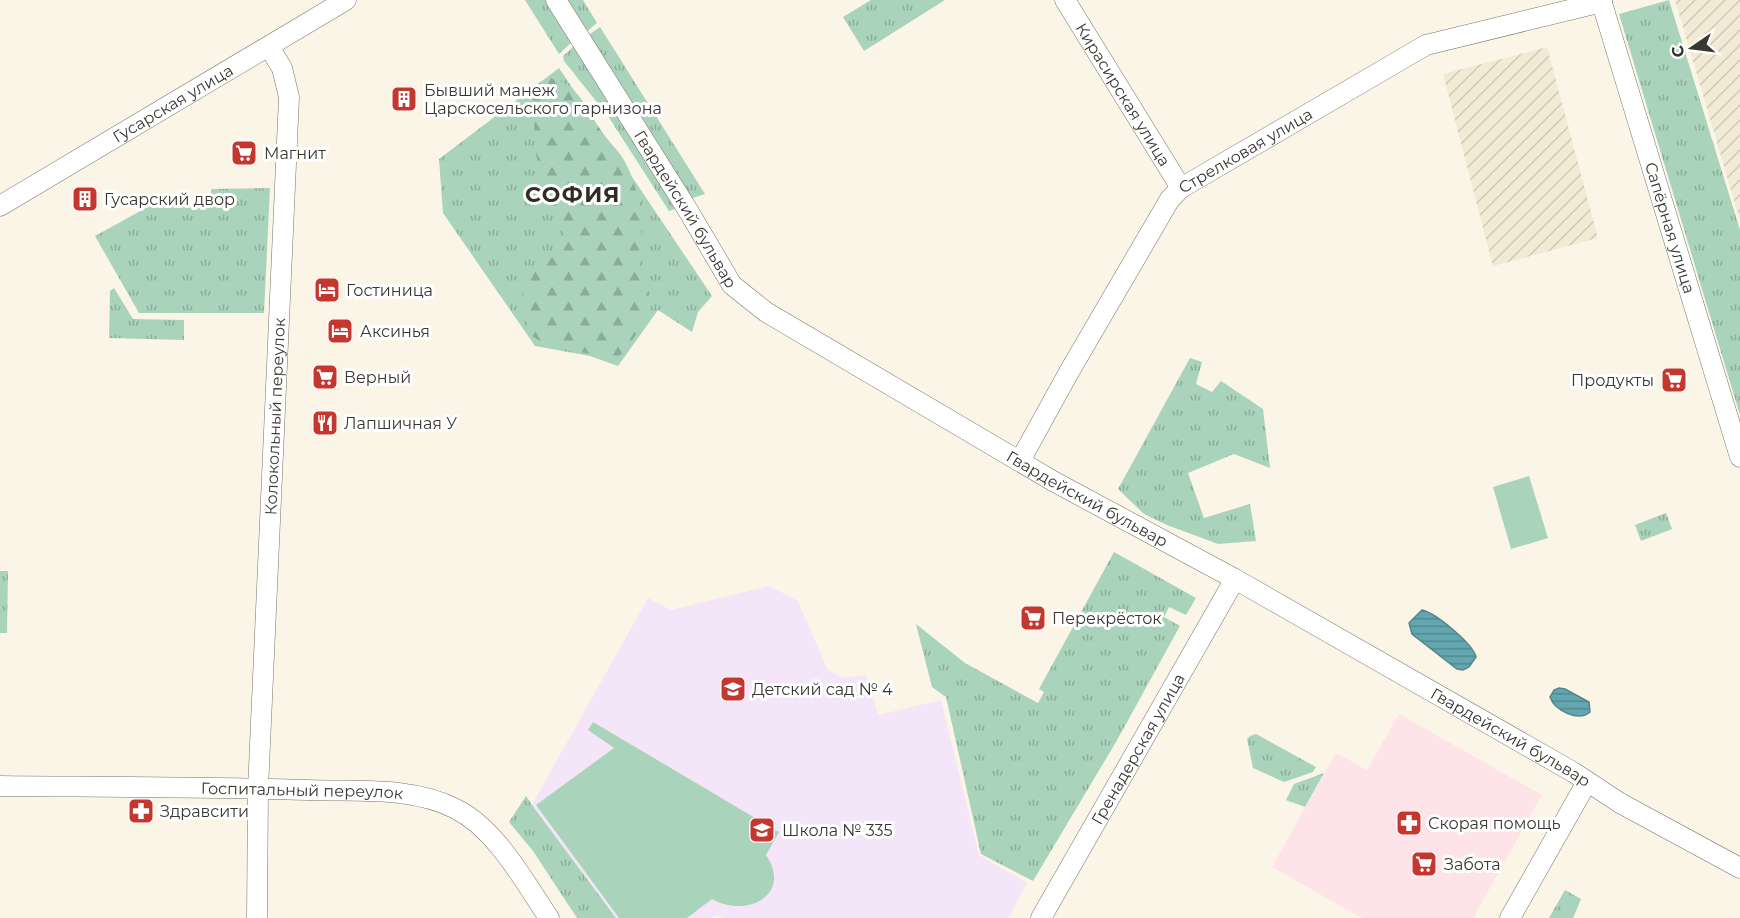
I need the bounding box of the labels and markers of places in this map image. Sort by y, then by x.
place label: Бывший манеж Царскосельского гарнизона [424,81,662,118]
building icon: Бывший манеж Царскосельского гарнизона [389,84,419,114]
supermarket icon: Магнит [229,138,259,168]
place label: Магнит [264,144,326,163]
building icon: Гусарский двор [70,184,100,214]
place label: Гусарский двор [104,190,235,209]
hotel icon: Гостиница [312,275,342,305]
place label: Гостиница [346,281,433,300]
hotel icon: Аксинья [325,316,355,346]
place label: Аксинья [360,322,430,341]
supermarket icon: Верный [310,362,340,392]
supermarket icon: Продукты [1659,365,1689,395]
place label: Верный [344,368,411,387]
place label: Продукты [1571,371,1654,390]
restaurant icon: Лапшичная У [310,408,340,438]
place label: Лапшичная У [344,414,457,433]
supermarket icon: Перекрёсток [1018,603,1048,633]
place label: Перекрёсток [1052,609,1162,628]
school or university icon: Детский сад № 4 [718,674,748,704]
place label: Детский сад № 4 [752,680,893,699]
pharmacy icon: Здравсити [126,796,156,826]
place label: Здравсити [160,802,249,821]
pharmacy icon: Скорая помощь [1394,808,1424,838]
place label: Скорая помощь [1428,814,1560,833]
school or university icon: Школа № 335 [747,815,777,845]
place label: Школа № 335 [782,821,893,840]
supermarket icon: Забота [1409,849,1439,879]
place label: Забота [1444,855,1501,874]

